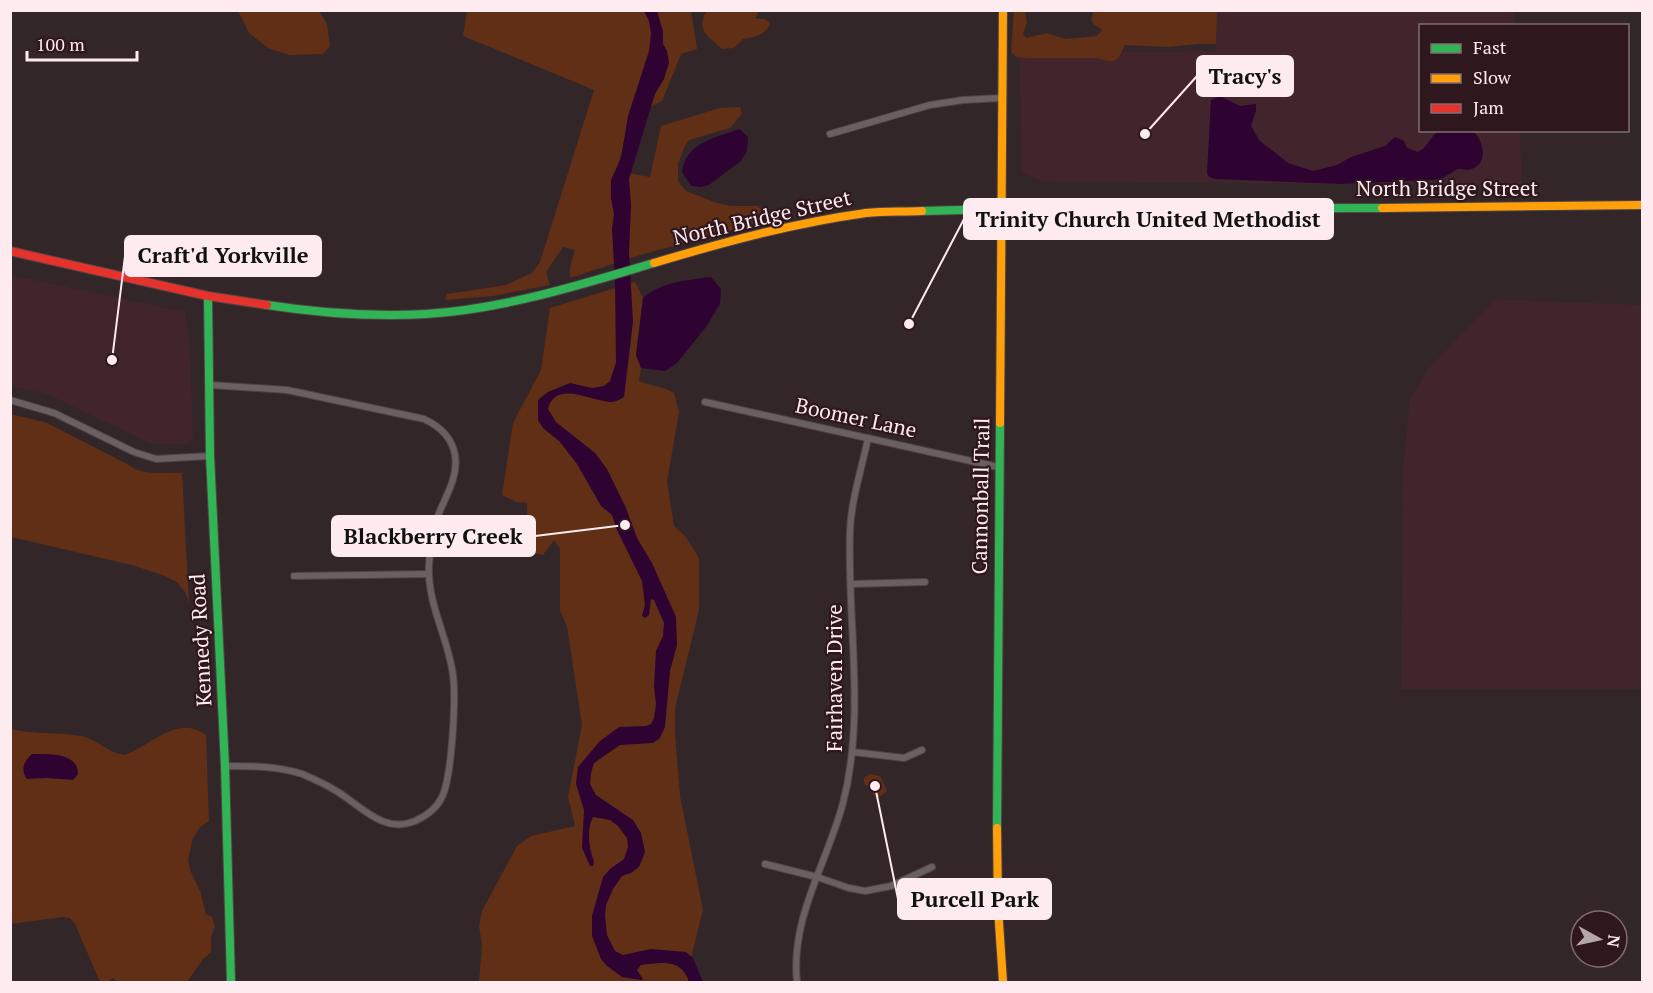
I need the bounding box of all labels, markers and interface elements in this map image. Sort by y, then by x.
scale bar [27,24,136,62]
legend [1419,24,1629,132]
text: 100 m [36,32,85,56]
text: Fast [1473,35,1507,59]
callout: Tracy's [1197,56,1293,96]
text: Tracy's [1209,61,1282,90]
text: Slow [1473,65,1512,89]
text: Jam [1473,95,1504,119]
street label: North Bridge Street [1356,174,1538,202]
street label: North Bridge Street [670,183,854,251]
callout: Trinity Church United Methodist [964,199,1333,239]
text: Trinity Church United Methodist [975,204,1321,233]
callout: Craft'd Yorkville [125,236,321,276]
text: Craft'd Yorkville [137,240,309,269]
street label: Boomer Lane [793,391,919,444]
street label: Cannonball Trail [965,417,995,575]
callout: Blackberry Creek [332,516,535,556]
text: Blackberry Creek [343,521,523,550]
street label: Kennedy Road [183,573,217,707]
street label: Fairhaven Drive [820,604,848,752]
callout: Purcell Park [898,879,1051,919]
text: Purcell Park [911,884,1039,913]
north arrow [1569,909,1629,969]
text: N [1602,934,1626,949]

